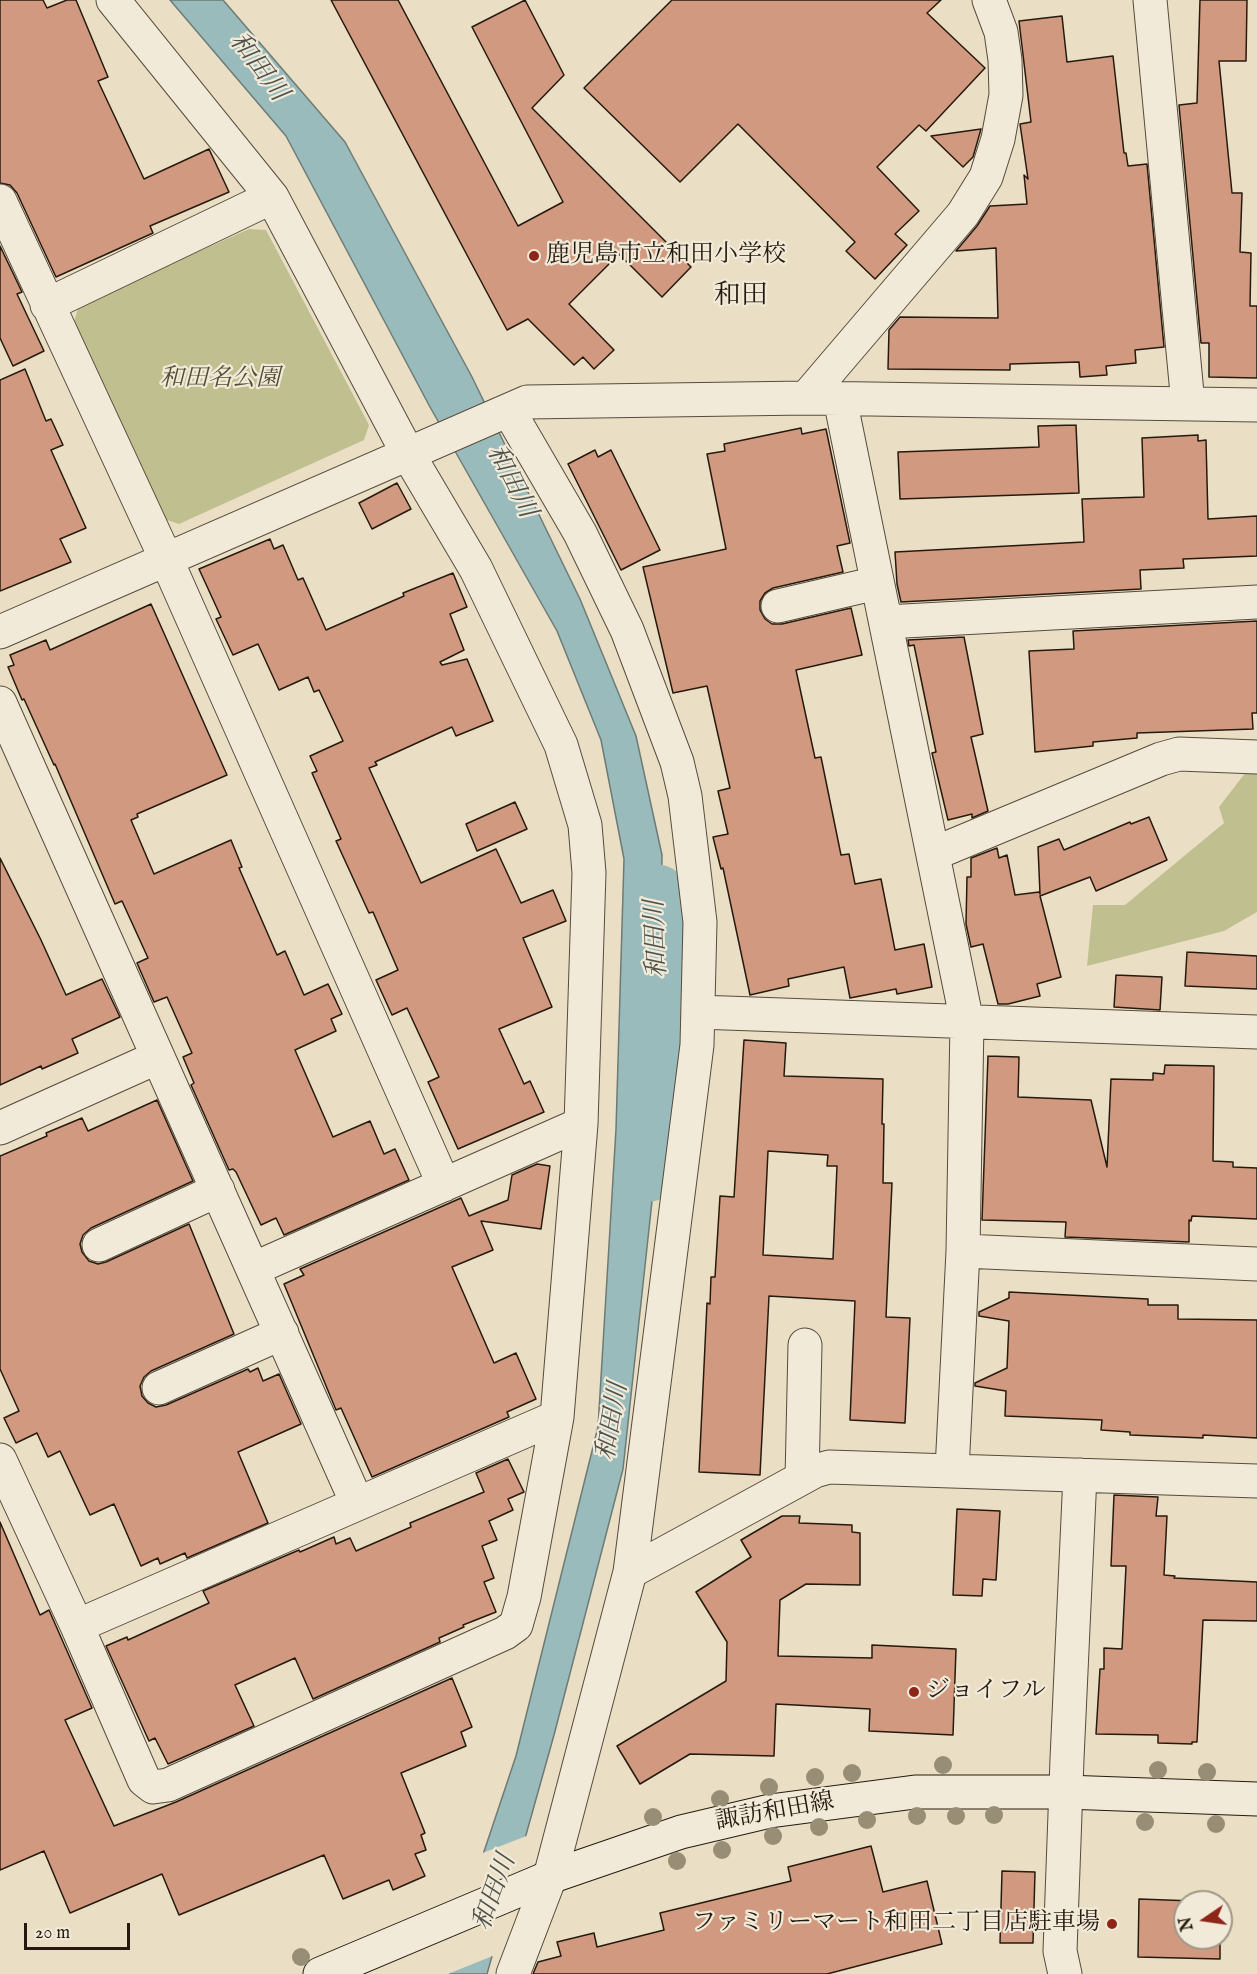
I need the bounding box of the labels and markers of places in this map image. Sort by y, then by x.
place label: 鹿児島市立和田小学校 [546,242,786,270]
marker: 鹿児島市立和田小学校 [527,249,541,263]
place label: ジョイフル [926,1678,1046,1706]
marker: ジョイフル [907,1685,921,1699]
place label: ファミリーマート和田二丁目店駐車場 [692,1910,1100,1938]
marker: ファミリーマート和田二丁目店駐車場 [1105,1917,1119,1931]

